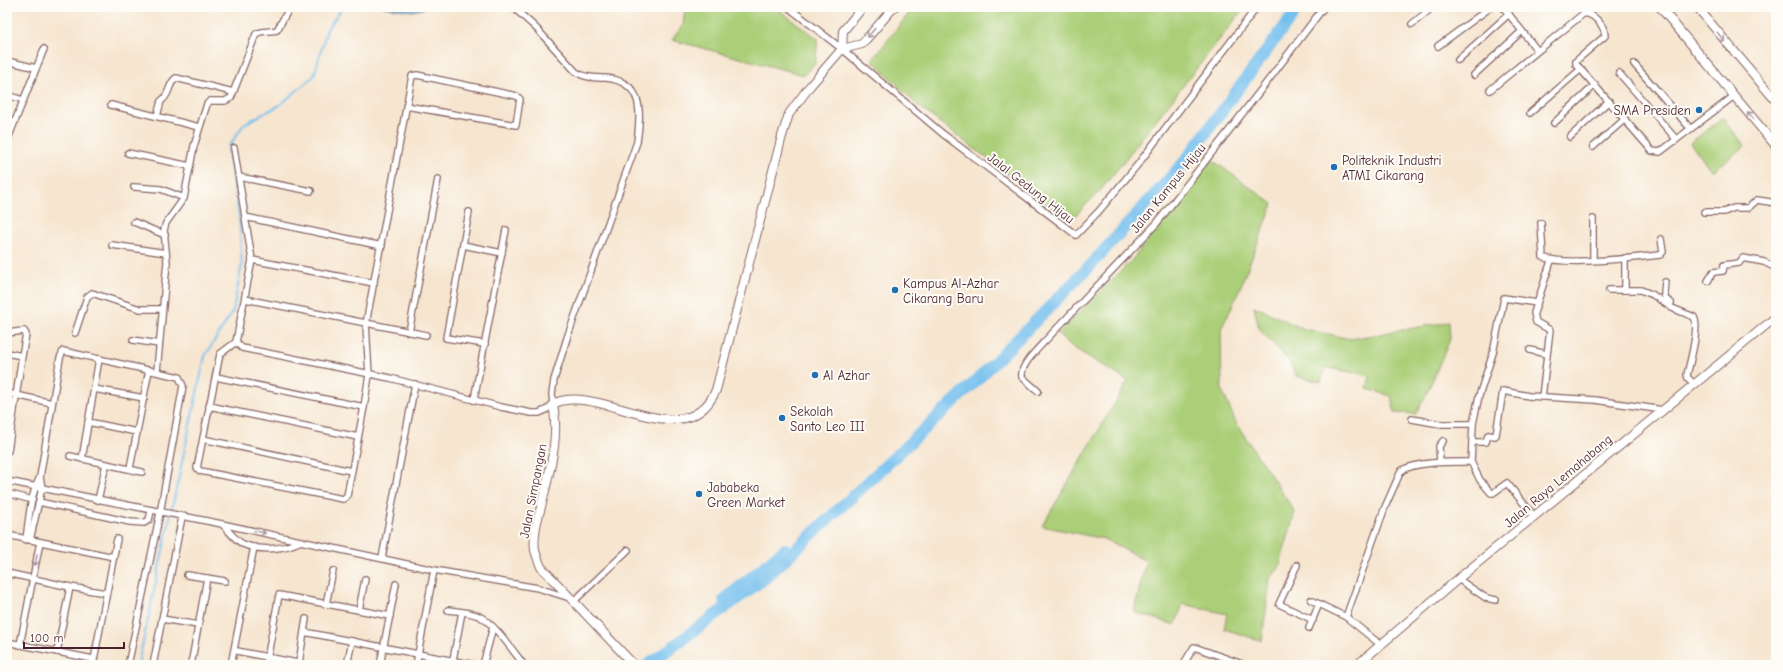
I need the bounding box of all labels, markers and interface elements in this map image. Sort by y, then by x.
one-way arrow [866,28,876,38]
one-way arrow [1717,32,1726,43]
place label: SMA Presiden [1613,103,1691,118]
marker: SMA Presiden [1694,105,1704,115]
one-way arrow [1746,111,1755,122]
street label: Jalan Kampus Hijau [1127,140,1209,236]
street label: Jalal Gedung Hijau [985,149,1077,227]
place label: Politeknik Industri ATMI Cikarang [1342,153,1441,183]
marker: Politeknik Industri ATMI Cikarang [1329,162,1339,172]
place label: Kampus Al-Azhar Cikarang Baru [903,276,1000,306]
marker: Kampus Al-Azhar Cikarang Baru [890,285,900,295]
place label: Al Azhar [823,368,871,383]
marker: Al Azhar [810,370,820,380]
place label: Sekolah Santo Leo III [790,404,865,434]
marker: Sekolah Santo Leo III [777,413,787,423]
street label: Jalan Raya Lemahabang [1501,431,1615,531]
street label: Jalan Simpangan [516,442,550,540]
place label: Jababeka Green Market [707,480,786,510]
marker: Jababeka Green Market [694,489,704,499]
one-way arrow [254,529,267,537]
one-way arrow [32,553,40,566]
scale bar [24,624,124,650]
text: 100 m [30,631,63,645]

